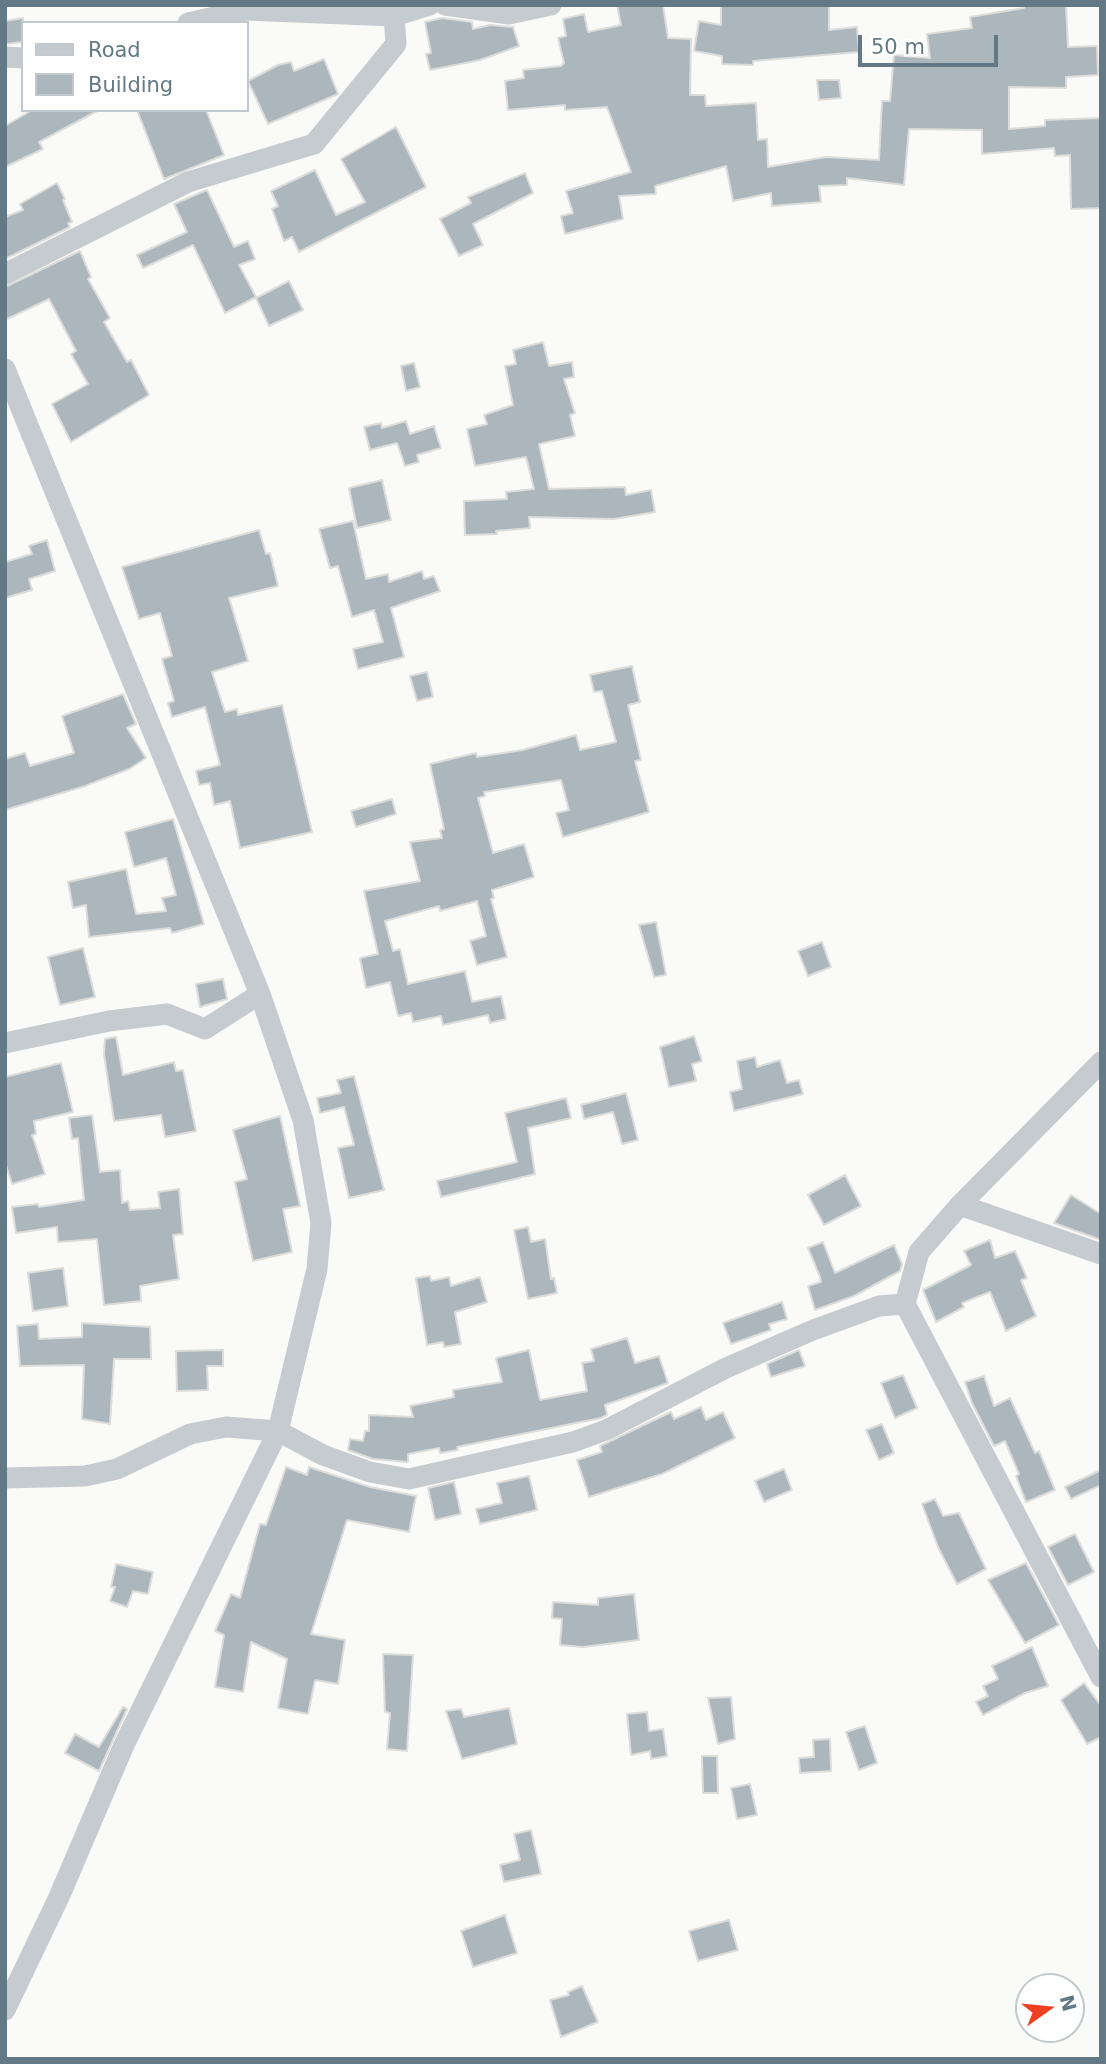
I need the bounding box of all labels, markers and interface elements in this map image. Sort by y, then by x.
legend [21,21,248,112]
scale bar [861,21,1001,65]
text: 50 m [871,35,925,59]
text: Road [88,38,141,62]
text: Building [88,73,173,97]
north arrow [1015,1973,1085,2043]
text: N [1056,1993,1081,2014]

